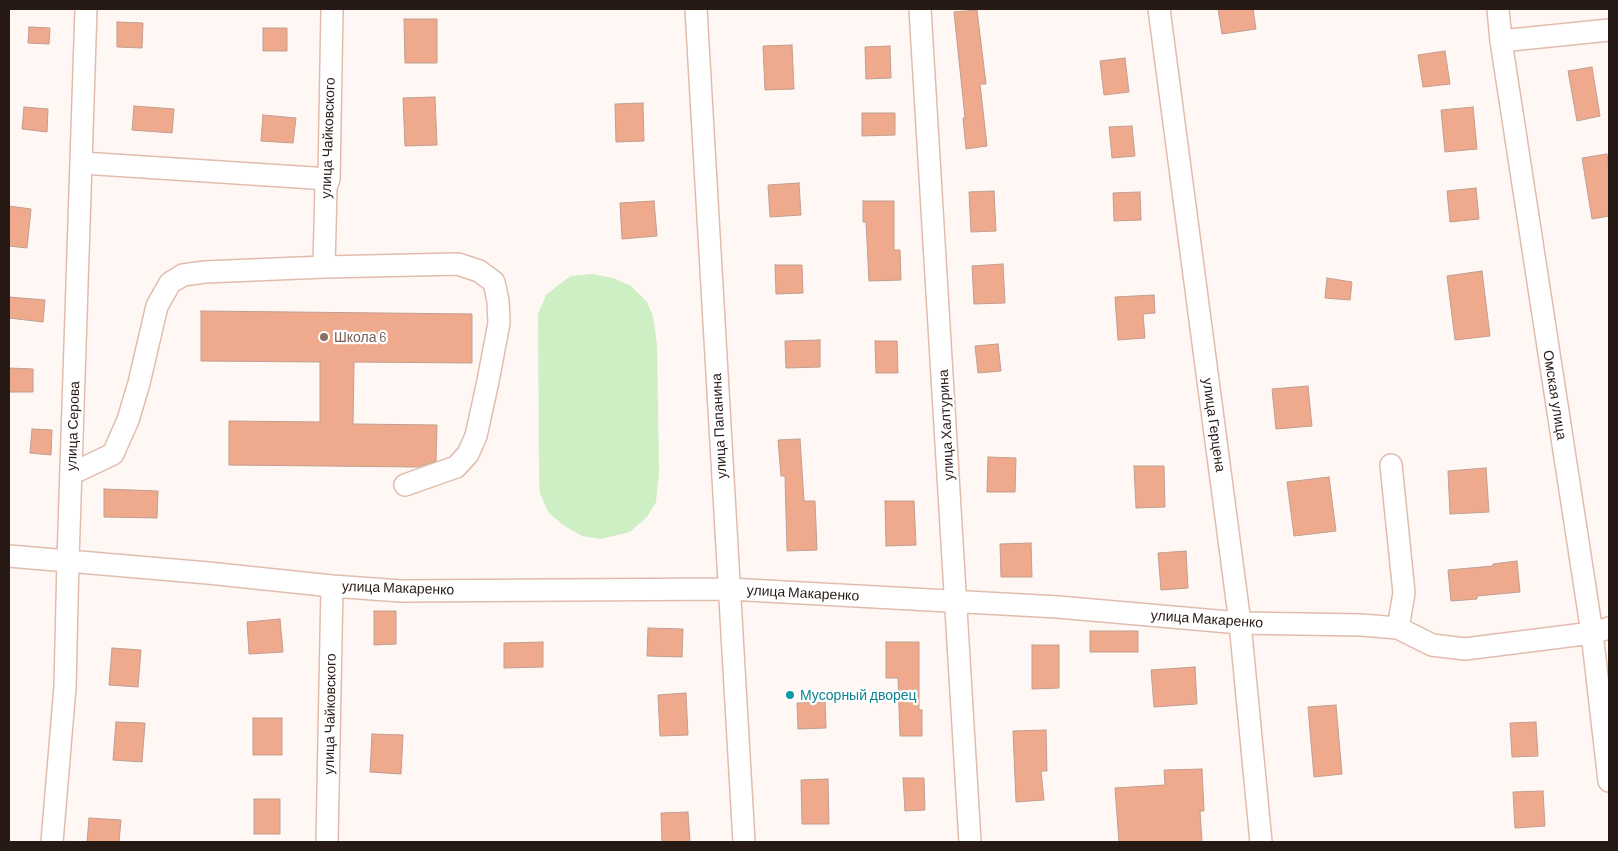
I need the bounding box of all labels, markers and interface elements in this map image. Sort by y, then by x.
street label: улица Чайковского [317,77,339,199]
place label: Школа 6 [334,329,387,345]
marker: Школа 6 [318,331,330,343]
street label: Омская улица [1540,349,1570,441]
street label: улица Халтурина [935,369,957,481]
street label: улица Папанина [708,373,730,479]
street label: улица Герцена [1199,377,1229,473]
street label: улица Серова [63,381,83,471]
street label: улица Макаренко [341,578,455,598]
street label: улица Макаренко [746,582,860,604]
street label: улица Макаренко [1150,607,1264,631]
street label: улица Чайковского [321,653,339,775]
place label: Мусорный дворец [800,687,917,703]
marker: Мусорный дворец [784,689,796,701]

